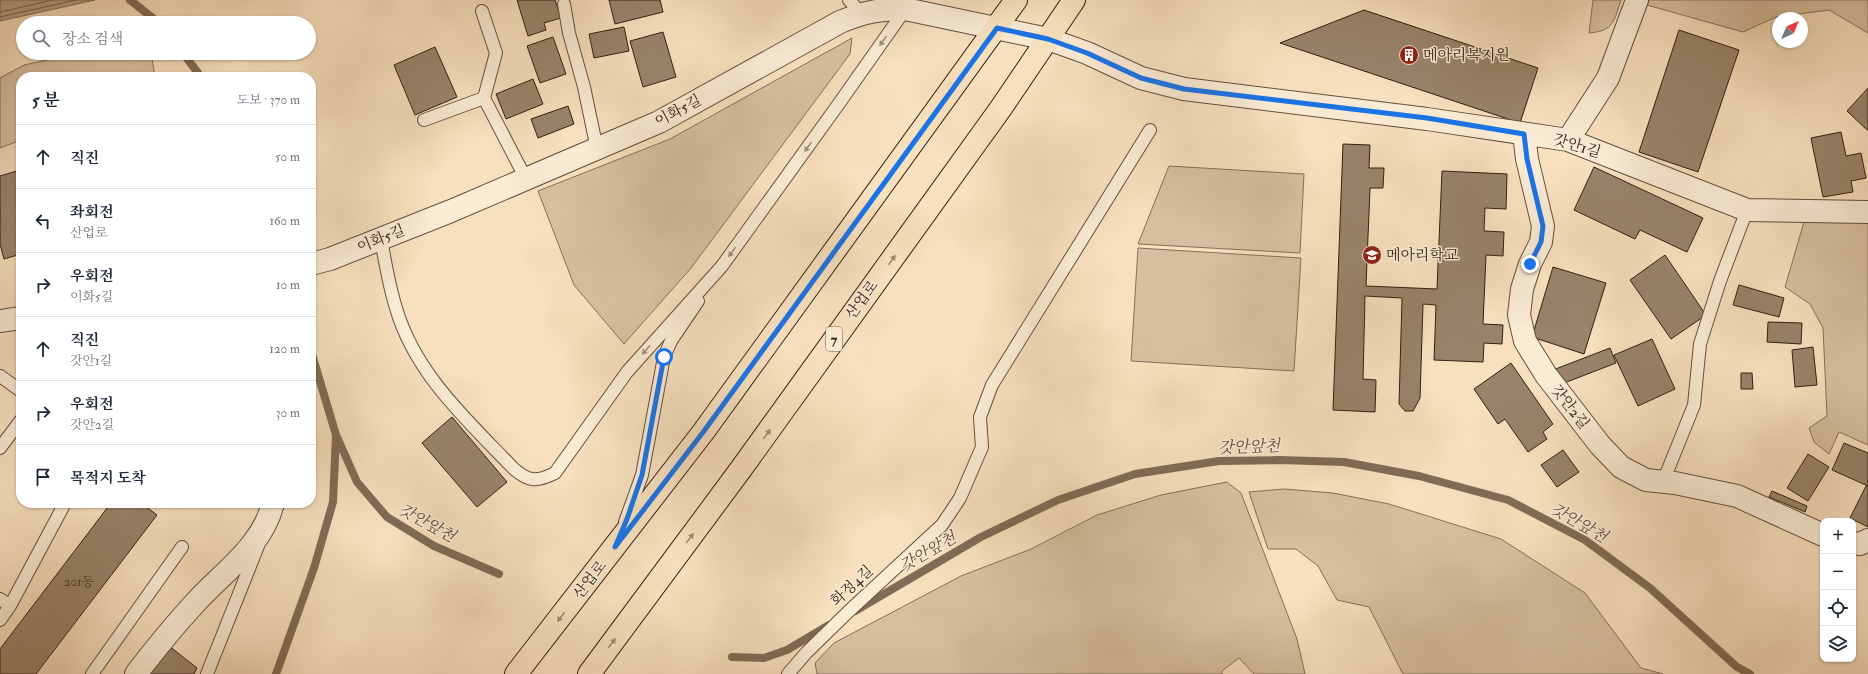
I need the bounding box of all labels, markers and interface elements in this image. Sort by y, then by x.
north arrow [1772,12,1808,48]
search box [16,16,316,60]
icon: search [30,27,52,49]
text: 장소 검색 [62,30,123,49]
one-way arrow [879,35,887,46]
building icon: 메아리복지원 [1398,44,1420,66]
place label: 메아리복지원 [1423,46,1510,65]
text: 5 분 [32,90,59,111]
street label: 이화5길 [651,91,705,131]
text: 도보 · 370 m [236,92,300,108]
street label: 갓안1길 [1551,130,1603,162]
one-way arrow [804,142,812,152]
icon: ahead [32,146,54,168]
text: 직진 [70,149,99,168]
text: 50 m [275,149,300,165]
text: 좌회전 [70,203,113,222]
icon: left [32,210,54,232]
text: 160 m [269,213,300,229]
street label: 이화5길 [354,221,408,257]
text: 산업로 [70,225,108,241]
school or university icon: 메아리학교 [1361,244,1383,266]
place label: 메아리학교 [1386,246,1459,265]
one-way arrow [728,247,736,258]
one-way arrow [887,255,895,265]
route end [1521,255,1539,273]
text: 우회전 [70,267,113,286]
icon: right [32,274,54,296]
street label: 산업로 [842,276,883,323]
text: 10 m [276,277,300,293]
text: 이화5길 [70,289,113,305]
road number: 7 [826,327,842,351]
text: 직진 [70,331,99,350]
icon: ahead [32,338,54,360]
text: 120 m [269,341,300,357]
one-way arrow [642,345,651,355]
route start [655,348,673,366]
text: 갓안1길 [70,353,112,369]
street label: 갓안2길 [1547,381,1593,433]
text: 우회전 [70,395,113,414]
icon: right [32,402,54,424]
text: 30 m [276,405,300,421]
text: 갓안2길 [70,417,114,433]
one-way arrow [763,428,771,439]
water label: 갓안앞천 [1218,436,1282,458]
icon: arrive [32,466,54,488]
text: 목적지 도착 [70,469,146,488]
water label: 갓안앞천 [395,499,460,547]
water label: 갓안앞천 [1547,499,1612,548]
map controls [1820,518,1856,662]
button: + [1820,518,1856,554]
water label: 갓안앞천 [896,527,961,576]
one-way arrow [686,533,694,544]
button: − [1820,554,1856,590]
street label: 산업로 [569,557,611,603]
street label: 화정4길 [827,561,877,611]
house number: 201동 [64,574,95,590]
button: locate [1820,590,1856,626]
one-way arrow [556,611,565,622]
button: layers [1820,626,1856,662]
one-way arrow [608,637,616,648]

